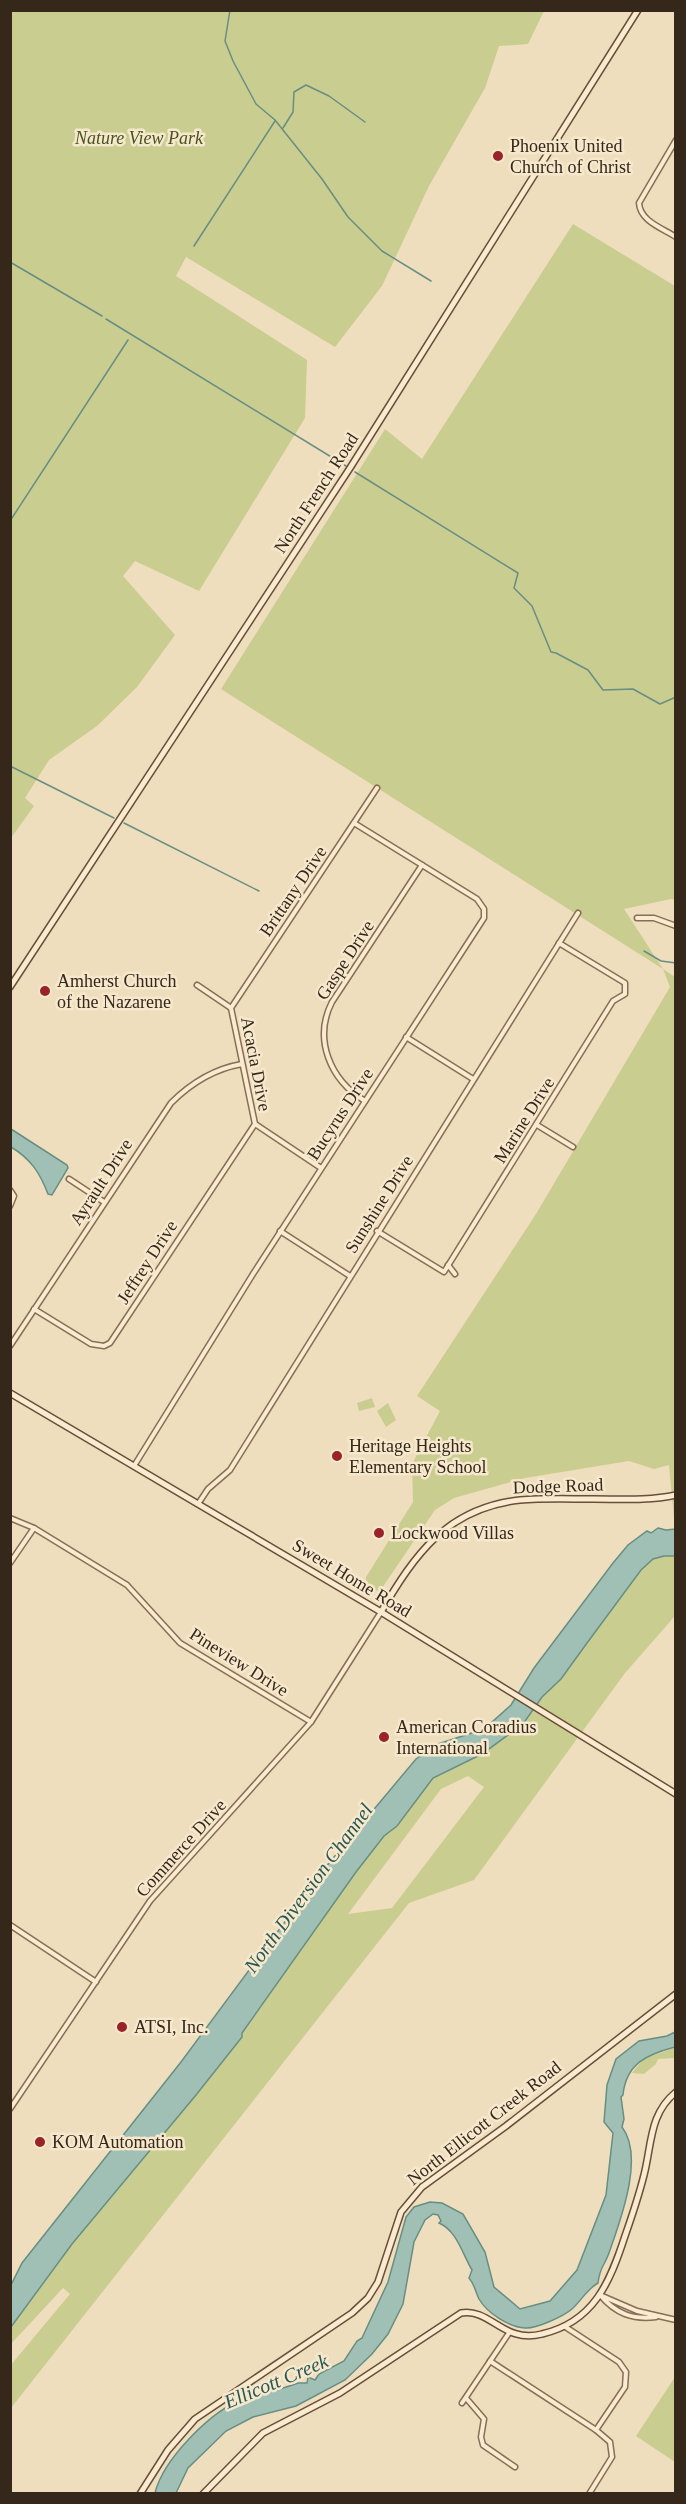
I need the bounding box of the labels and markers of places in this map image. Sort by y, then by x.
place label: Phoenix United Church of Christ [510,136,631,177]
marker: Phoenix United Church of Christ [491,149,505,163]
place label: Amherst Church of the Nazarene [57,971,176,1012]
marker: Amherst Church of the Nazarene [38,984,52,998]
place label: Heritage Heights Elementary School [349,1436,486,1477]
marker: Heritage Heights Elementary School [330,1449,344,1463]
place label: Lockwood Villas [391,1523,514,1543]
marker: Lockwood Villas [372,1526,386,1540]
place label: American Coradius International [396,1717,536,1758]
marker: American Coradius International [377,1730,391,1744]
place label: ATSI, Inc. [134,2017,209,2037]
marker: ATSI, Inc. [115,2020,129,2034]
place label: KOM Automation [52,2132,184,2152]
marker: KOM Automation [33,2135,47,2149]

